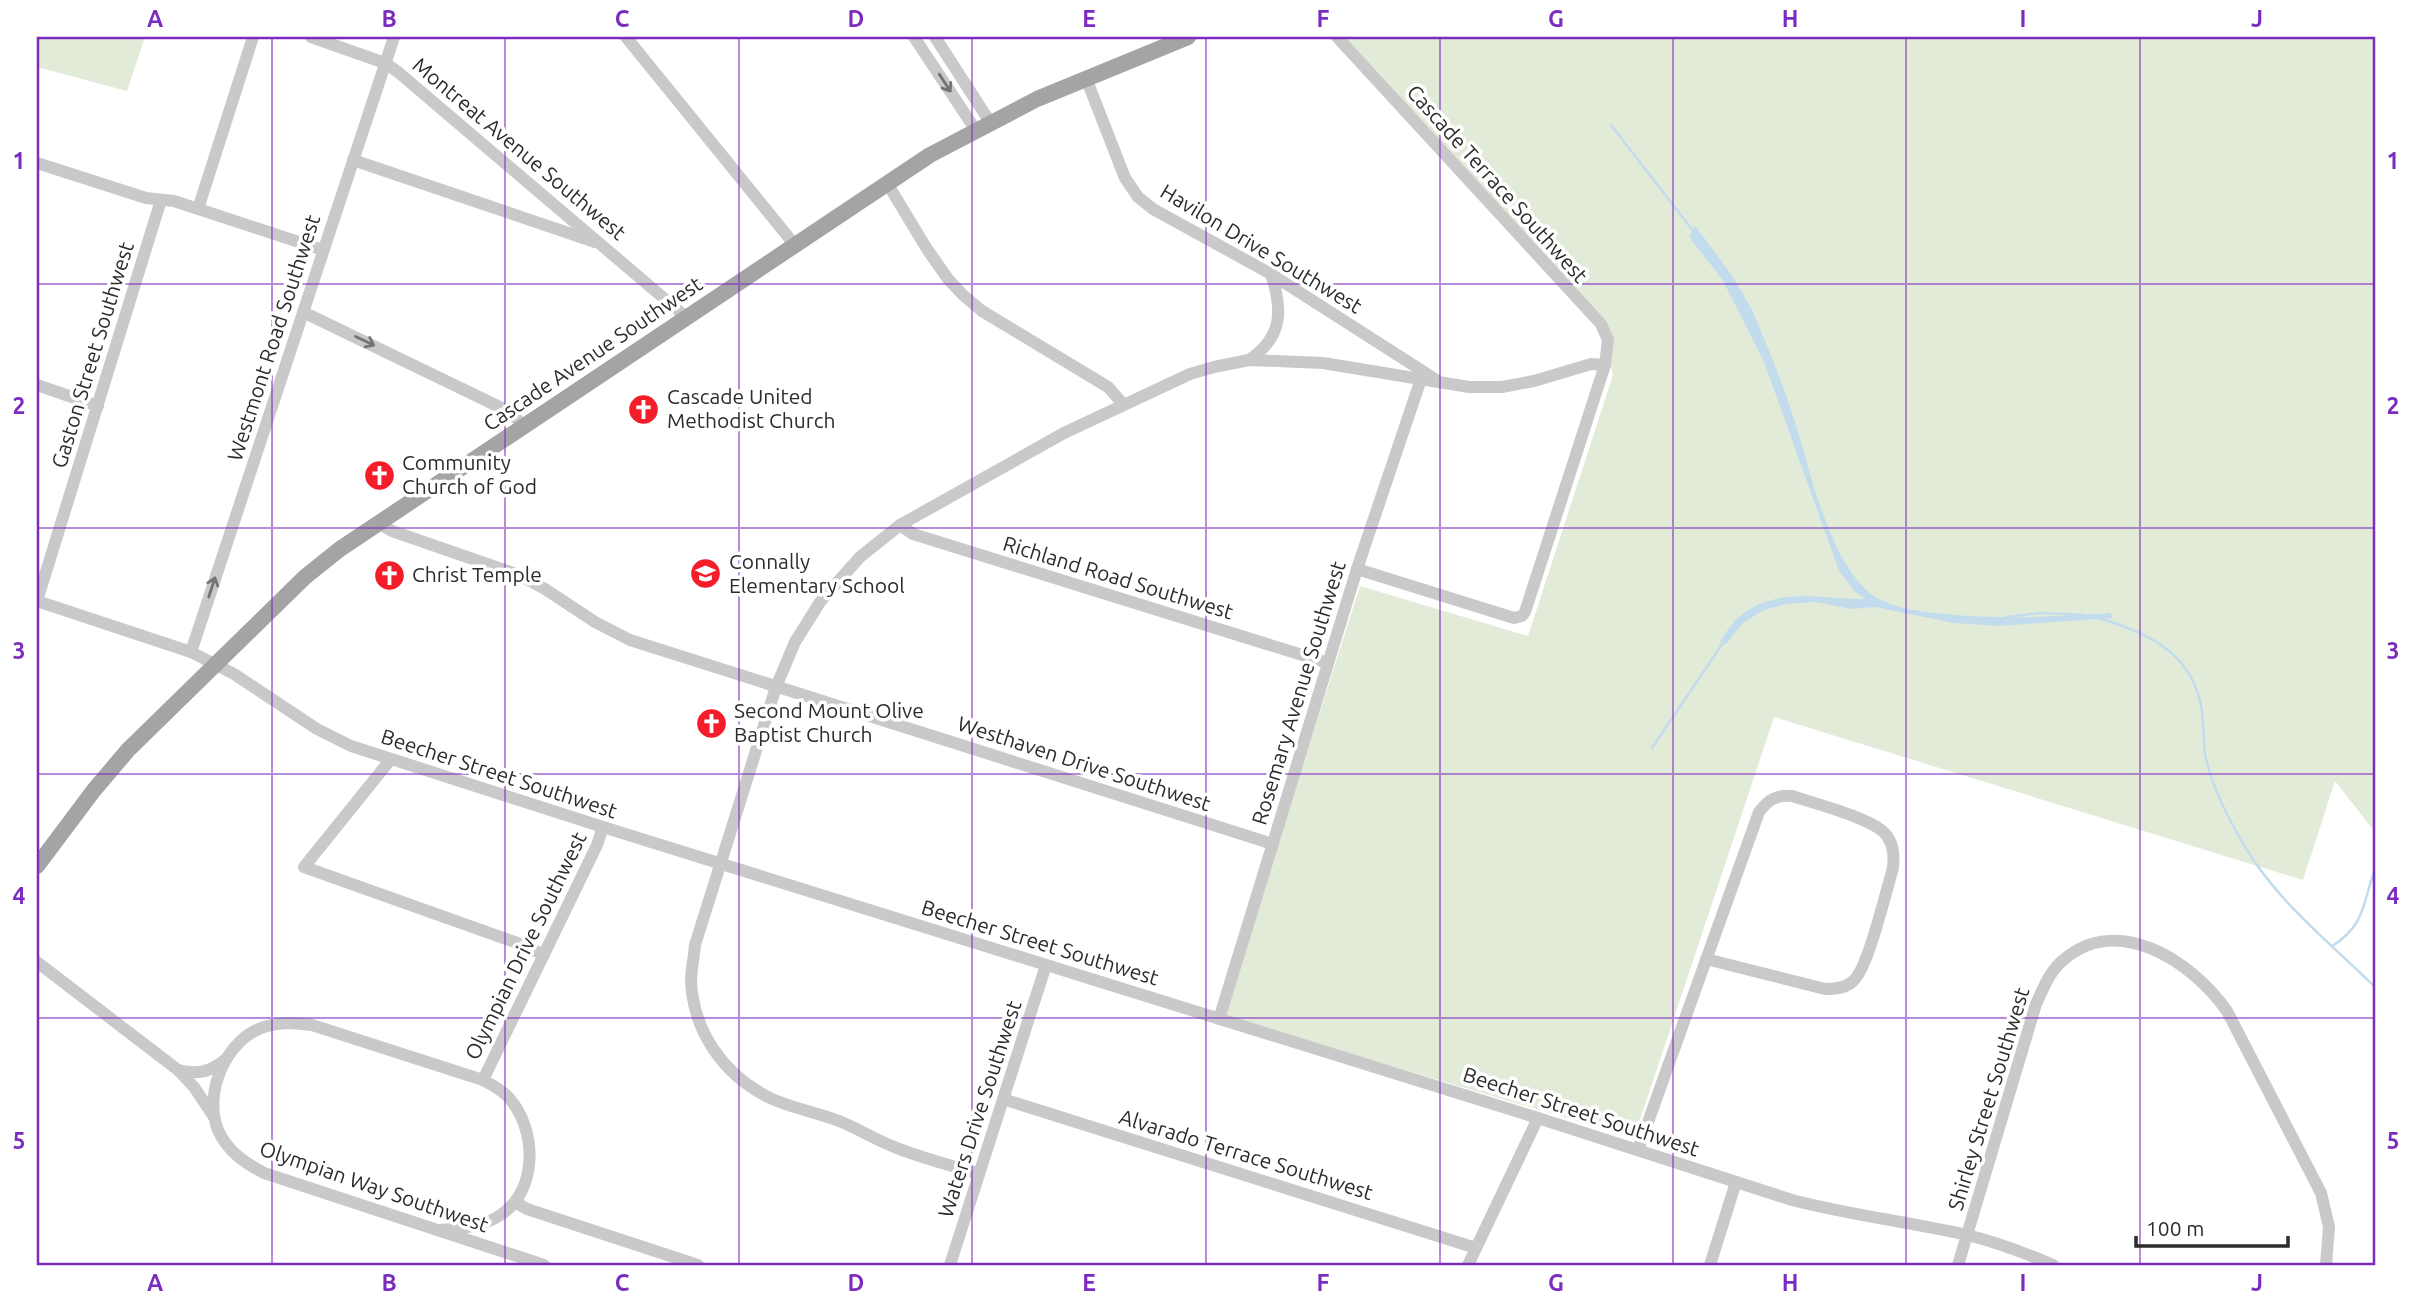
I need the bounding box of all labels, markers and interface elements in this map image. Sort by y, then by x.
text: A [147,6,163,31]
text: B [381,6,397,31]
text: C [615,6,630,31]
text: D [848,6,864,31]
text: E [1082,6,1096,31]
text: F [1317,6,1330,31]
text: G [1548,6,1564,31]
text: H [1782,6,1798,31]
text: I [2020,6,2026,31]
text: J [2251,6,2263,31]
street label: Montreat Avenue Southwest [408,52,631,244]
one-way arrow [937,73,952,92]
street label: Cascade Terrace Southwest [1403,80,1593,287]
text: 1 [13,148,25,173]
text: 1 [2387,148,2399,173]
street label: Havilon Drive Southwest [1157,178,1367,318]
street label: Westmont Road Southwest [222,212,324,464]
street label: Gaston Street Southwest [46,239,138,471]
street label: Cascade Avenue Southwest [479,271,706,435]
one-way arrow [354,334,375,348]
place label: Cascade United Methodist Church [667,384,835,432]
church icon: Cascade United Methodist Church [627,392,661,426]
text: 2 [13,393,25,418]
text: 2 [2387,393,2399,418]
place label: Community Church of God [402,450,537,498]
church icon: Community Church of God [362,458,396,492]
street label: Richland Road Southwest [1000,531,1236,624]
place label: Connally Elementary School [729,549,905,597]
school or university icon: Connally Elementary School [689,557,723,591]
church icon: Christ Temple [372,558,406,592]
street label: Rosemary Avenue Southwest [1246,558,1350,828]
place label: Christ Temple [412,562,542,586]
one-way arrow [207,577,219,599]
text: 3 [13,638,25,663]
text: 3 [2387,638,2399,663]
place label: Second Mount Olive Baptist Church [734,698,924,746]
church icon: Second Mount Olive Baptist Church [694,706,728,740]
street label: Westhaven Drive Southwest [955,711,1214,815]
street label: Beecher Street Southwest [378,724,620,823]
street label: Olympian Drive Southwest [459,828,591,1063]
text: 4 [13,883,26,908]
text: 4 [2387,883,2400,908]
street label: Beecher Street Southwest [919,894,1162,990]
street label: Shirley Street Southwest [1943,984,2033,1213]
street label: Waters Drive Southwest [933,997,1025,1220]
street label: Beecher Street Southwest [1460,1062,1702,1161]
street label: Alvarado Terrace Southwest [1117,1104,1376,1204]
text: 5 [13,1128,25,1153]
text: 5 [2387,1128,2399,1153]
street label: Olympian Way Southwest [257,1136,492,1237]
scale bar [2136,1204,2288,1248]
text: 100 m [2146,1216,2204,1240]
text: A [147,1270,163,1295]
text: B [381,1270,397,1295]
text: C [615,1270,630,1295]
text: D [848,1270,864,1295]
text: E [1082,1270,1096,1295]
text: F [1317,1270,1330,1295]
text: G [1548,1270,1564,1295]
text: H [1782,1270,1798,1295]
text: I [2020,1270,2026,1295]
text: J [2251,1270,2263,1295]

